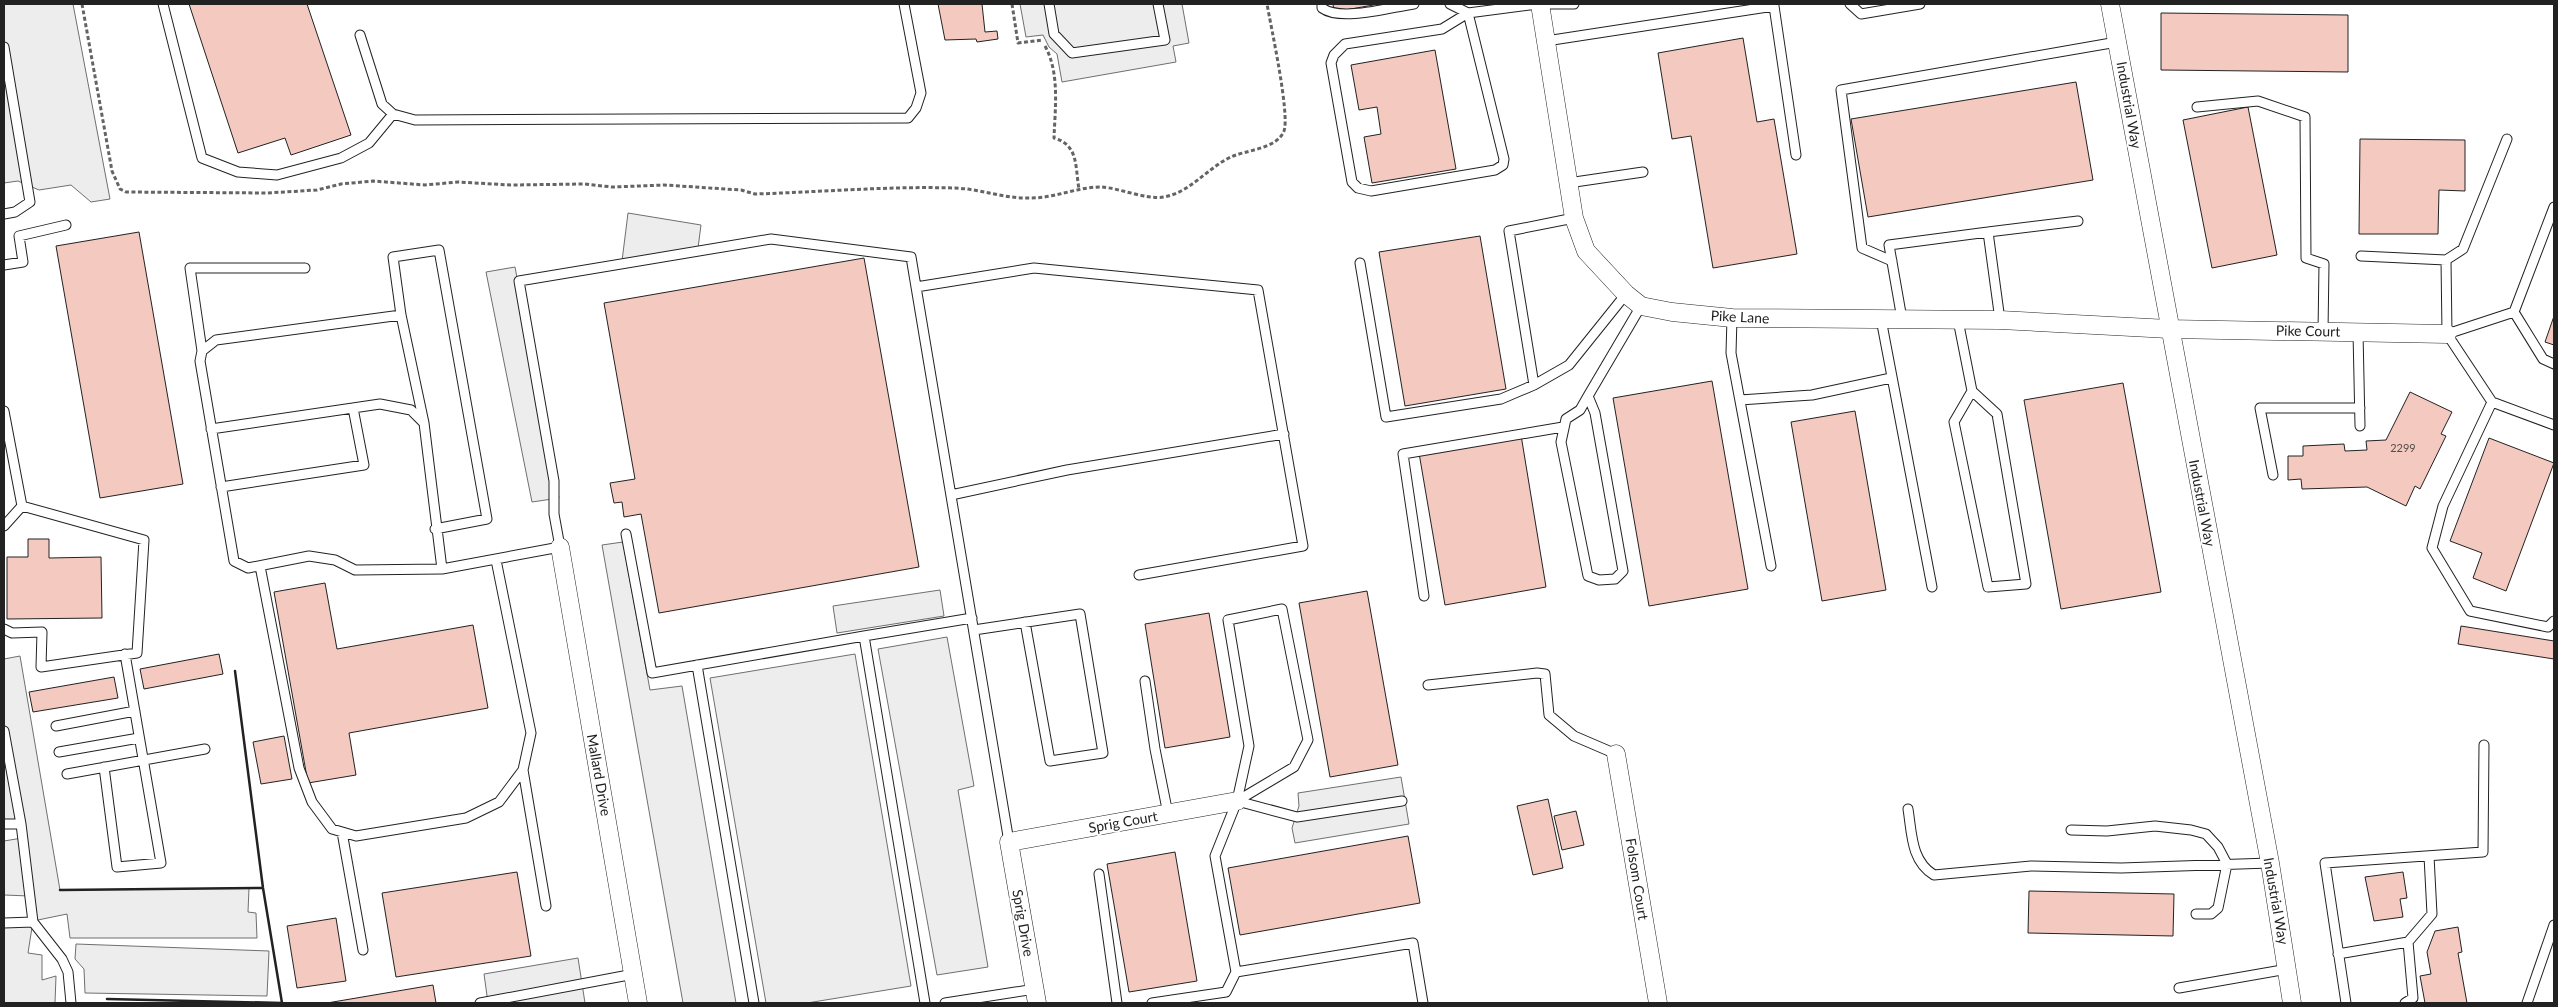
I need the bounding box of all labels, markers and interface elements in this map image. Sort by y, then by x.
street label: Industrial Way [2113,60,2146,151]
street label: Pike Lane [1710,306,1770,327]
street label: Pike Court [2276,321,2340,340]
house number: 2299 [2390,441,2416,454]
street label: Industrial Way [2186,458,2219,549]
street label: Mallard Drive [584,733,615,817]
street label: Sprig Court [1087,807,1159,836]
street label: Folsom Court [1623,837,1652,921]
street label: Industrial Way [2260,856,2293,947]
street label: Sprig Drive [1009,888,1038,958]

